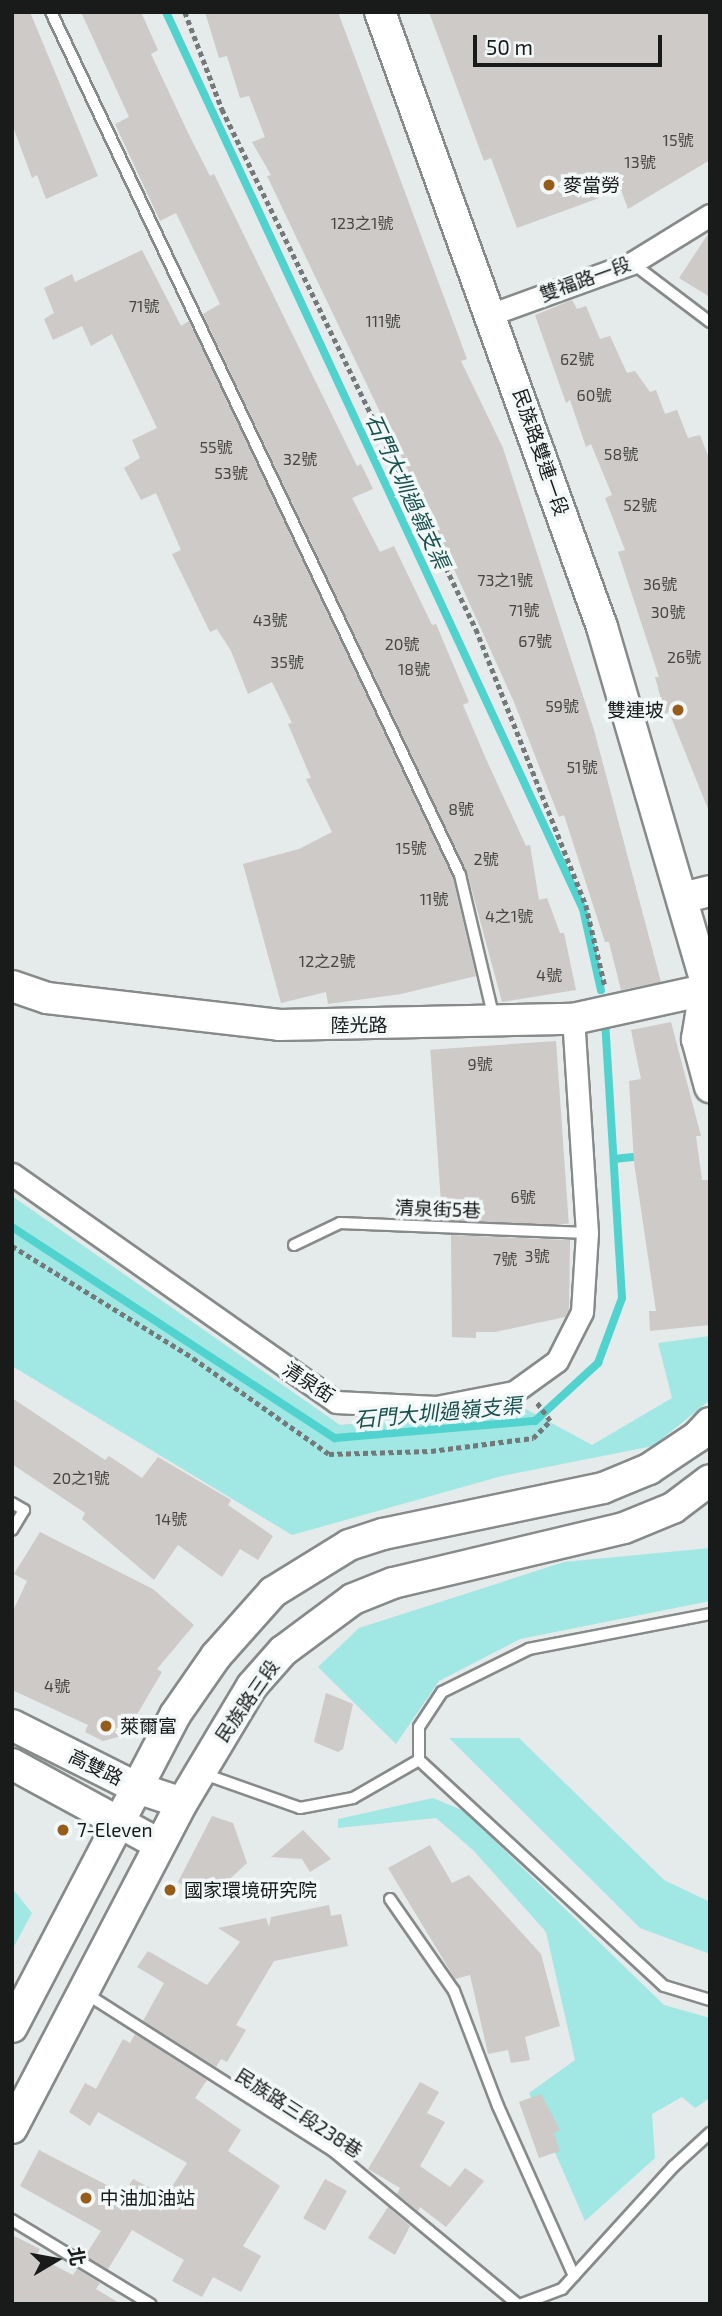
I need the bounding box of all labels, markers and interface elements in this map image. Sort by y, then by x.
scale bar [477,21,666,65]
text: 50 m [486,34,533,59]
house number: 15號 [663,130,693,150]
house number: 13號 [624,152,656,172]
place label: 麥當勞 [563,174,620,196]
marker: 麥當勞 [541,177,557,193]
house number: 123之1號 [331,213,393,233]
street label: 雙福路一段 [536,252,634,306]
house number: 71號 [129,296,159,316]
house number: 111號 [365,311,401,331]
house number: 62號 [560,349,594,369]
street label: 民族路雙連一段 [509,385,573,519]
house number: 60號 [577,385,611,405]
water label: 石門大圳過嶺支渠 [361,410,455,572]
house number: 55號 [199,437,233,457]
house number: 58號 [604,444,638,464]
house number: 32號 [283,449,317,469]
house number: 53號 [214,463,248,483]
house number: 52號 [623,495,657,515]
house number: 73之1號 [477,570,533,590]
house number: 36號 [643,574,677,594]
house number: 71號 [509,600,539,620]
house number: 30號 [651,602,685,622]
house number: 43號 [253,610,287,630]
house number: 67號 [518,631,552,651]
house number: 20號 [385,634,419,654]
house number: 26號 [667,647,701,667]
house number: 35號 [270,652,304,672]
house number: 18號 [398,659,430,679]
house number: 59號 [545,696,579,716]
place label: 雙連坡 [607,699,664,721]
marker: 雙連坡 [670,702,686,718]
house number: 51號 [567,757,597,777]
house number: 8號 [448,799,474,819]
house number: 15號 [396,838,426,858]
house number: 2號 [474,849,498,869]
house number: 11號 [420,889,448,909]
house number: 4之1號 [485,906,533,926]
house number: 12之2號 [299,951,355,971]
house number: 4號 [536,965,562,985]
street label: 陸光路 [331,1014,387,1036]
house number: 9號 [467,1054,493,1074]
house number: 6號 [510,1187,536,1207]
street label: 清泉街5巷 [395,1196,481,1222]
house number: 3號 [525,1246,549,1266]
house number: 7號 [493,1249,517,1269]
street label: 清泉街 [279,1357,339,1407]
water label: 石門大圳過嶺支渠 [353,1392,523,1432]
house number: 20之1號 [52,1468,110,1488]
house number: 14號 [155,1509,187,1529]
street label: 民族路三段 [210,1656,284,1746]
house number: 4號 [44,1676,70,1696]
place label: 萊爾富 [120,1715,177,1737]
marker: 萊爾富 [98,1718,114,1734]
street label: 高雙路 [65,1744,127,1790]
place label: 7-Eleven [77,1819,152,1841]
marker: 7-Eleven [55,1822,71,1838]
place label: 國家環境研究院 [184,1879,317,1901]
marker: 國家環境研究院 [162,1882,178,1898]
street label: 民族路三段238巷 [231,2063,367,2163]
place label: 中油加油站 [100,2187,195,2209]
marker: 中油加油站 [78,2190,94,2206]
north arrow [21,2225,91,2295]
text: 北 [64,2245,90,2268]

